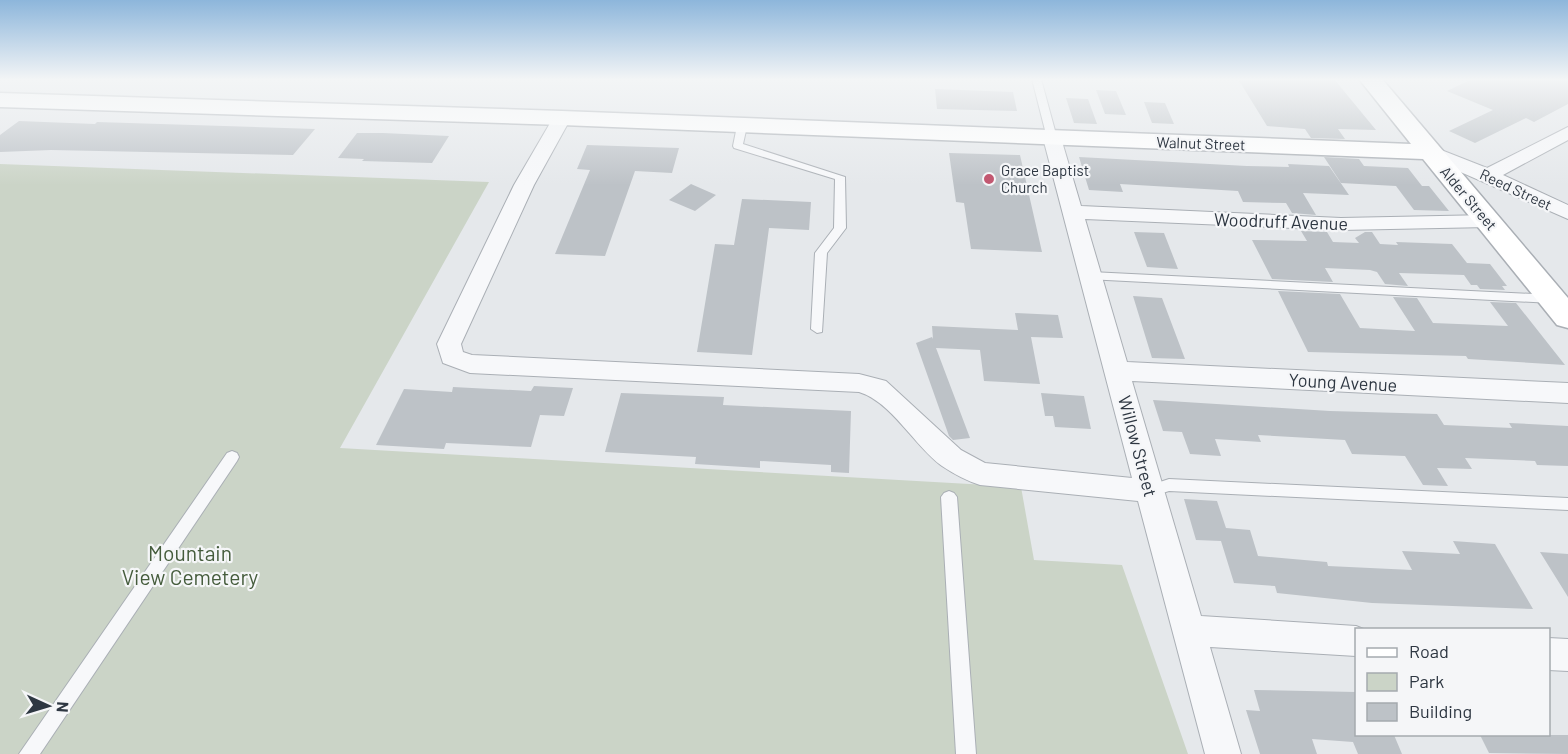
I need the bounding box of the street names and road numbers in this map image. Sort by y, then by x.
street label: Walnut Street [1156,132,1246,154]
street label: Alder Street [1437,162,1501,234]
street label: Reed Street [1477,165,1555,213]
street label: Woodruff Avenue [1214,208,1348,234]
street label: Young Avenue [1288,368,1398,396]
street label: Willow Street [1114,393,1162,499]

